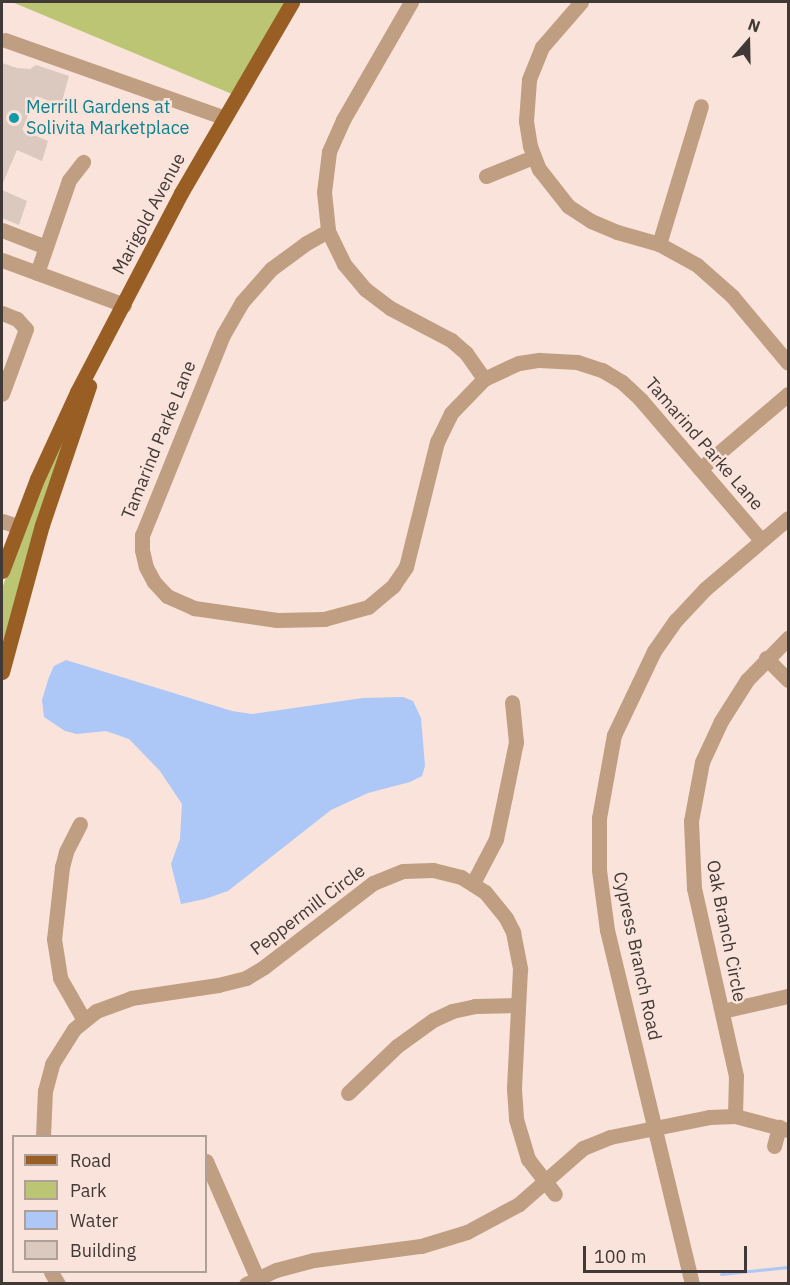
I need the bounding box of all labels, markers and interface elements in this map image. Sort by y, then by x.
north arrow [718,12,778,72]
text: N [745,14,763,36]
place label: Merrill Gardens at Solivita Marketplace [26,97,189,140]
marker: Merrill Gardens at Solivita Marketplace [7,111,21,125]
street label: Marigold Avenue [108,150,190,278]
street label: Tamarind Parke Lane [117,358,201,522]
street label: Tamarind Parke Lane [640,373,768,515]
street label: Oak Branch Circle [702,858,750,1004]
street label: Peppermill Circle [246,860,370,960]
street label: Cypress Branch Road [609,870,665,1042]
legend [12,1135,207,1273]
text: Road [70,1149,111,1172]
text: Park [70,1179,106,1202]
text: Water [70,1209,118,1232]
scale bar [586,1234,750,1272]
text: Building [70,1239,136,1262]
text: 100 m [594,1245,646,1268]

